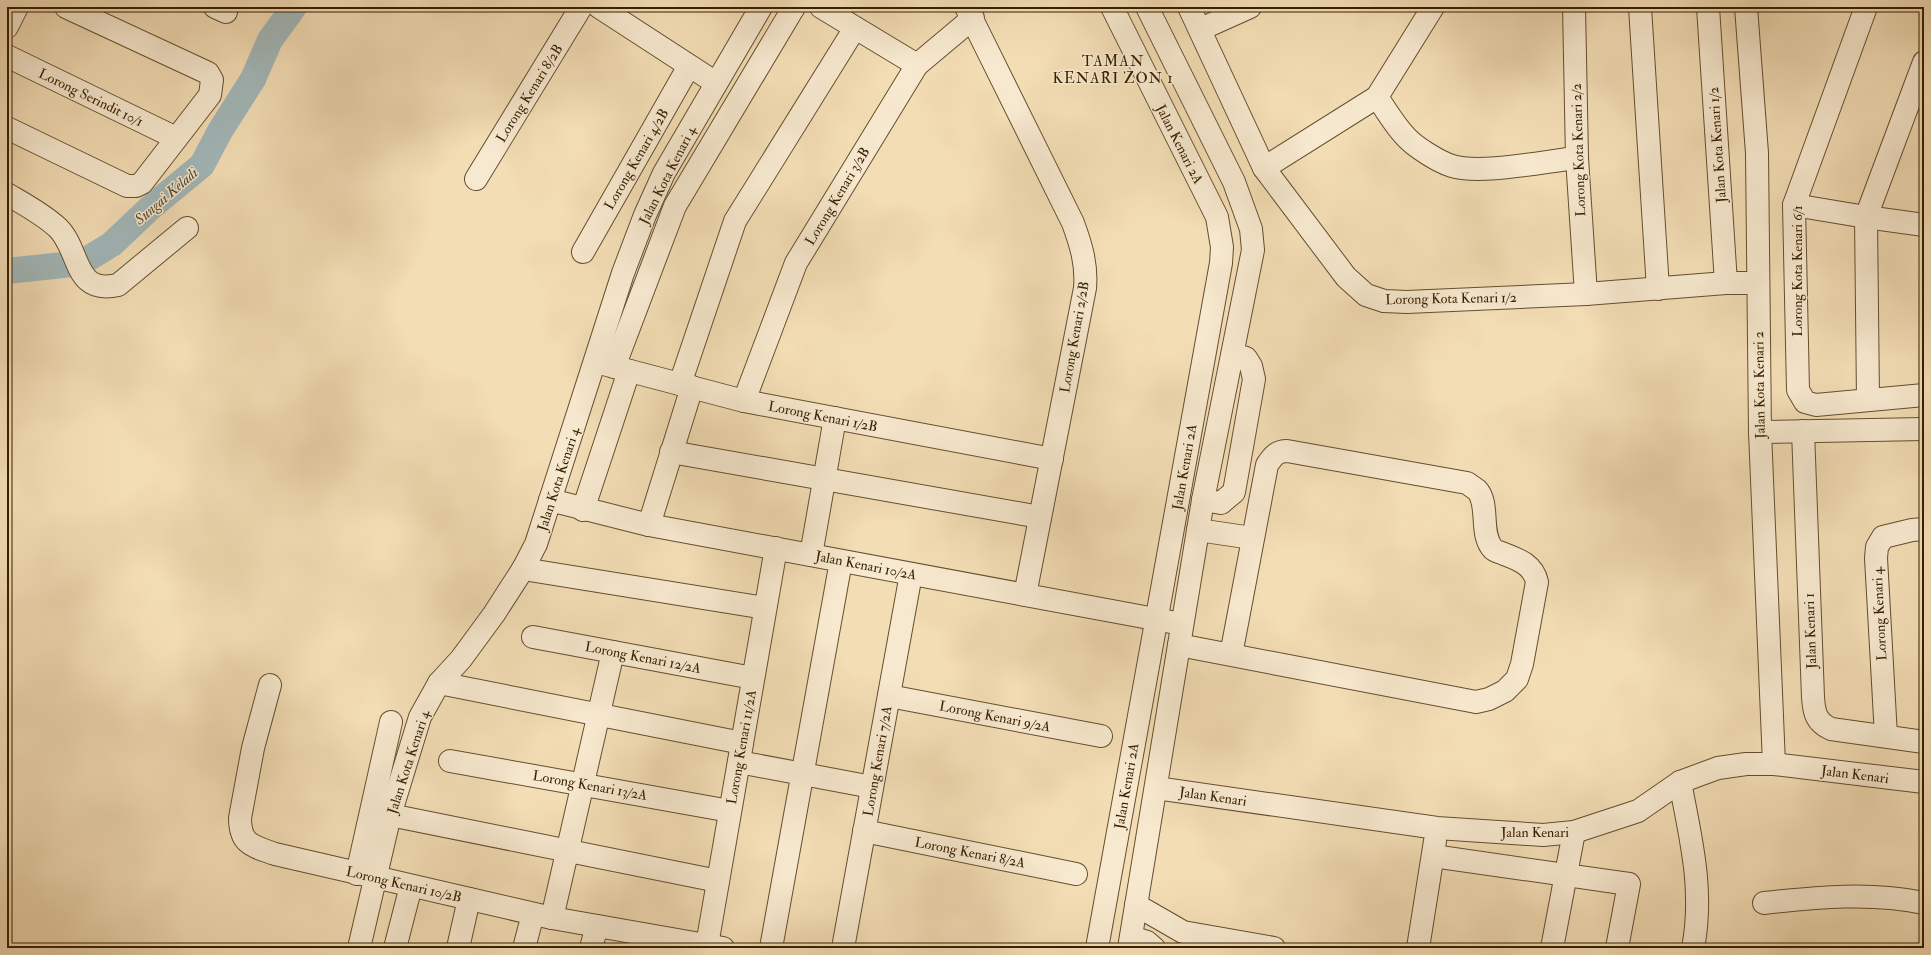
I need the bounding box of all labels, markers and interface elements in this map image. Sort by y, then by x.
street label: Lorong Kenari 8/2B [492,41,566,146]
district label: TAMAN KENARI ZON 1 [1052,52,1174,88]
street label: Lorong Serindit 10/1 [36,65,146,130]
street label: Lorong Kota Kenari 2/2 [1568,83,1589,217]
street label: Jalan Kota Kenari 1/2 [1705,86,1730,205]
street label: Jalan Kenari 2A [1152,101,1207,187]
street label: Lorong Kenari 4/2B [601,106,672,213]
street label: Jalan Kota Kenari 4 [635,122,700,228]
street label: Lorong Kenari 3/2B [801,144,873,248]
water label: Sungai Keladi [130,164,202,230]
street label: Lorong Kota Kenari 6/1 [1789,205,1806,337]
street label: Lorong Kenari 2/2B [1056,280,1093,394]
street label: Lorong Kota Kenari 1/2 [1385,289,1517,308]
street label: Jalan Kota Kenari 2 [1750,331,1769,440]
street label: Lorong Kenari 1/2B [767,398,879,435]
street label: Jalan Kenari 2A [1168,423,1200,512]
street label: Jalan Kota Kenari 4 [533,424,584,534]
street label: Jalan Kenari 10/2A [813,547,918,584]
street label: Lorong Kenari 4 [1868,565,1890,661]
street label: Jalan Kenari 1 [1801,593,1820,670]
street label: Lorong Kenari 12/2A [583,638,703,677]
street label: Lorong Kenari 11/2A [723,688,760,806]
street label: Lorong Kenari 9/2A [938,697,1052,736]
street label: Lorong Kenari 7/2A [859,704,896,818]
street label: Jalan Kota Kenari 4 [383,707,434,817]
street label: Jalan Kenari 2A [1110,742,1142,831]
street label: Jalan Kenari [1819,762,1890,787]
street label: Lorong Kenari 13/2A [531,767,649,804]
street label: Jalan Kenari [1177,783,1248,810]
street label: Jalan Kenari [1500,824,1569,841]
street label: Lorong Kenari 8/2A [913,833,1027,872]
street label: Lorong Kenari 10/2B [344,863,463,906]

